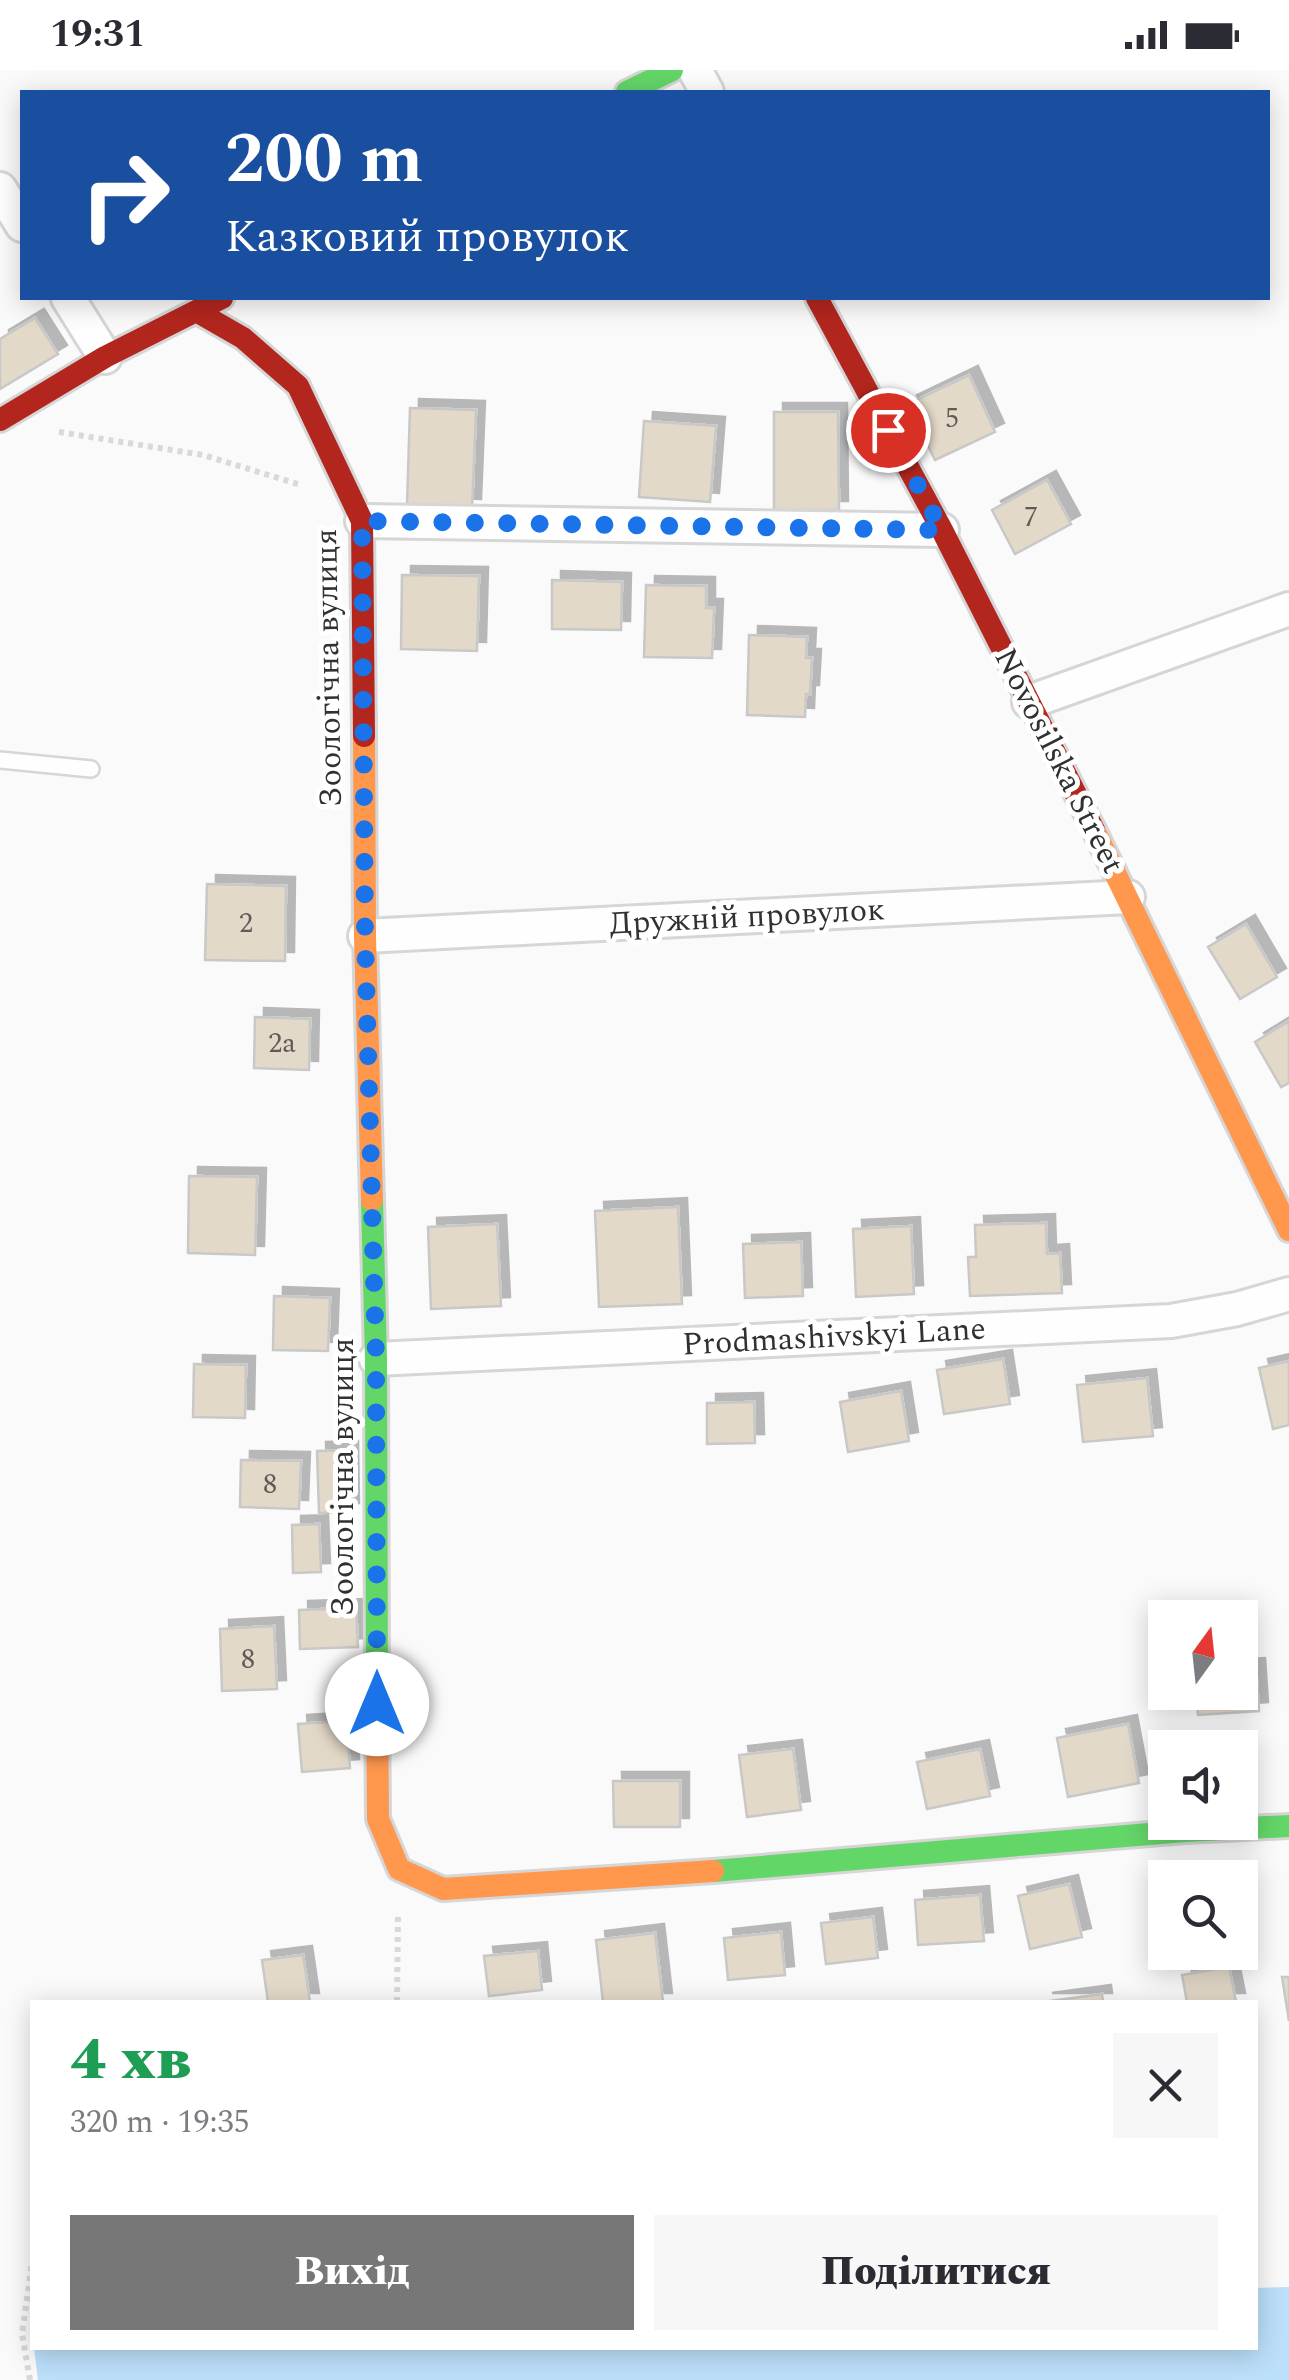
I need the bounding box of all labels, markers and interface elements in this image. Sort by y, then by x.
text: 19:31 [50,6,145,64]
text: 200 m [225,107,423,213]
icon: right [60,130,190,260]
text: Казковий провулок [225,203,629,272]
pin [846,388,931,473]
house number: 5 [945,397,959,440]
icon: arrive [861,403,916,458]
house number: 7 [1024,496,1038,539]
street label: Зоологічна вулиця [302,528,356,808]
street label: Novosilska Street [981,640,1137,882]
street label: Дружній провулок [608,885,886,949]
house number: 2 [239,902,253,945]
house number: 2а [268,1022,296,1065]
street label: Prodmashivskyi Lane [681,1305,987,1369]
street label: Зоологічна вулиця [319,1338,368,1616]
house number: 8 [263,1463,277,1506]
north arrow [1148,1600,1258,1710]
map controls [1148,1600,1258,1970]
house number: 8 [241,1638,255,1681]
position arrow [325,1652,429,1756]
button: sound [1148,1730,1258,1840]
button: search [1148,1860,1258,1970]
text: 4 хв [70,2014,191,2106]
button: close [1113,2033,1218,2138]
text: 320 m · 19:35 [70,2098,250,2147]
button: Вихід [70,2215,634,2330]
button: Поділитися [654,2215,1218,2330]

